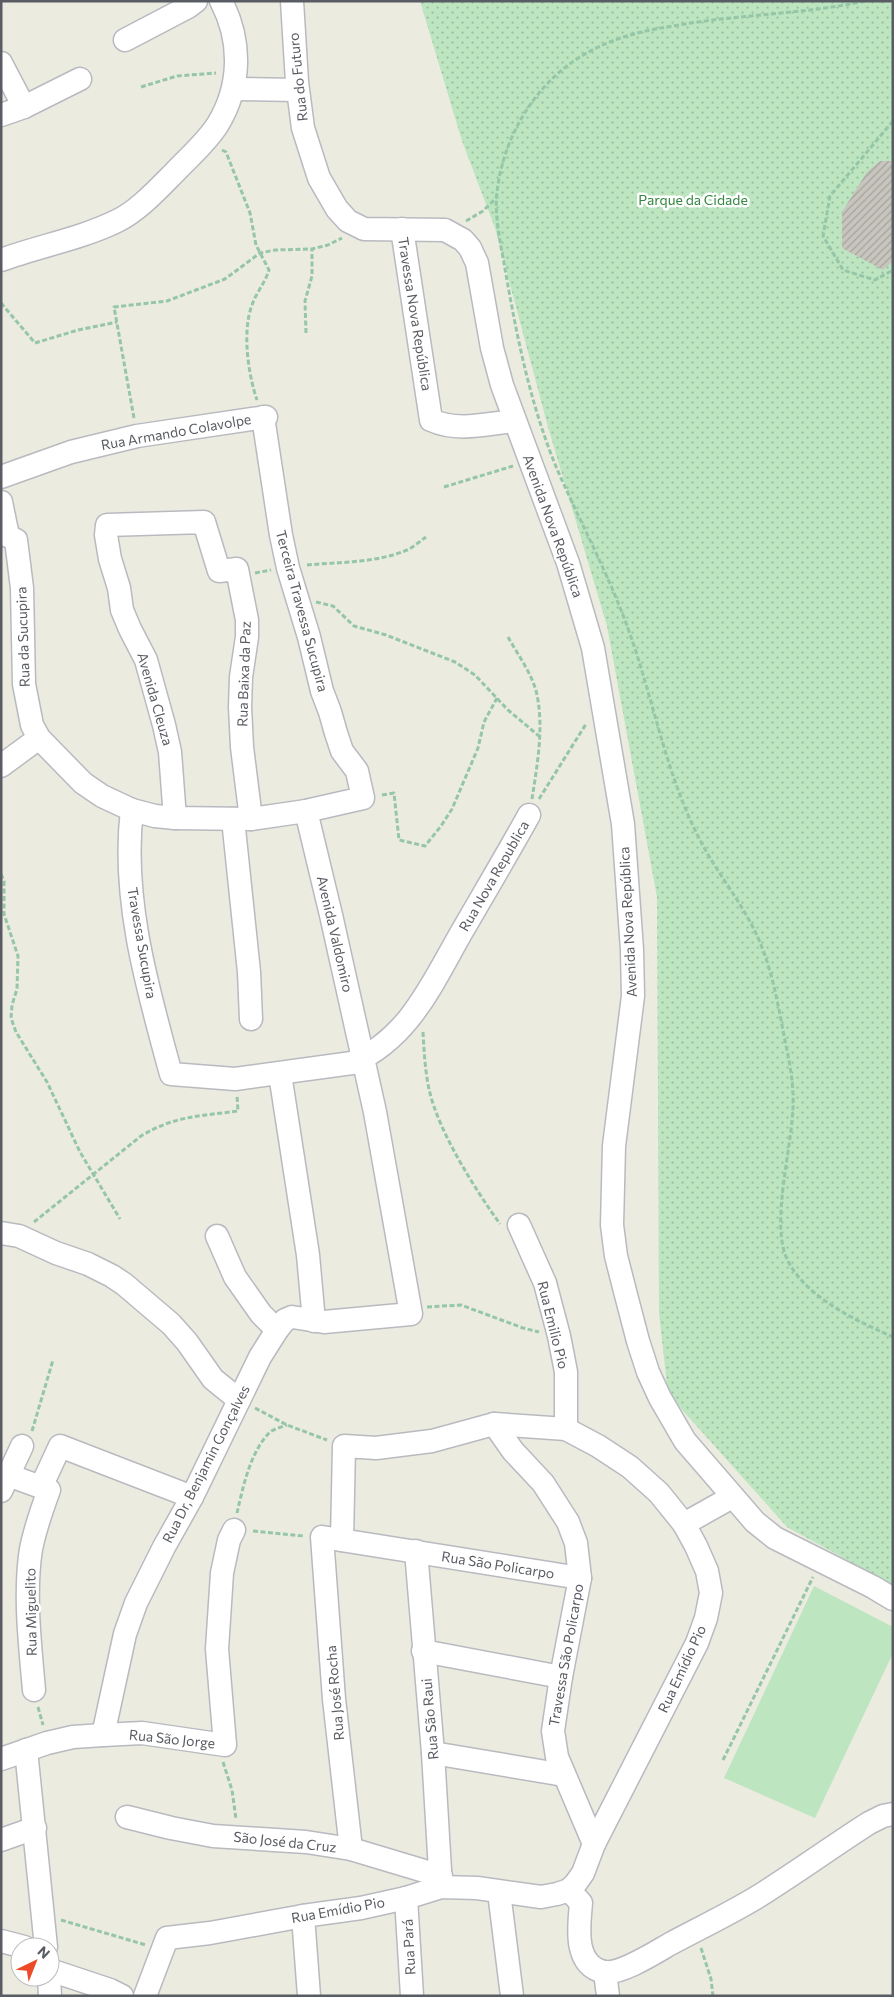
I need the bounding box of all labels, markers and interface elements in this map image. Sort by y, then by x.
street label: Rua do Futuro [284,32,311,122]
park label: Parque da Cidade [638,191,748,208]
street label: Travessa Nova República [395,236,436,392]
street label: Rua Armando Colavolpe [99,410,252,453]
street label: Avenida Nova República [520,452,587,600]
street label: Terceira Travessa Sucupira [273,528,332,694]
street label: Rua da Sucupira [12,586,33,688]
street label: Rua Baixa da Paz [233,621,254,727]
street label: Avenida Cleuza [134,650,177,747]
street label: Rua Nova Republica [455,817,532,934]
street label: Avenida Nova República [615,846,640,998]
street label: Avenida Valdomiro [314,874,357,994]
street label: Travessa Sucupira [124,886,161,1000]
street label: Rua Emilio Pio [534,1279,573,1371]
street label: Rua Dr, Benjamin Gonçalves [158,1382,253,1546]
street label: Rua São Policarpo [440,1547,556,1582]
street label: Rua Miguelito [21,1568,40,1656]
street label: Travessa São Policarpo [545,1582,586,1728]
street label: Rua Emídio Pio [654,1622,709,1715]
street label: Rua José Rocha [322,1645,347,1741]
street label: Rua São Raui [417,1678,442,1760]
street label: Rua São Jorge [128,1726,216,1751]
street label: São José da Cruz [233,1828,337,1855]
street label: Rua Emídio Pio [290,1893,386,1926]
street label: Rua Pará [399,1919,418,1975]
north arrow [10,1937,60,1987]
text: N [35,1942,54,1962]

